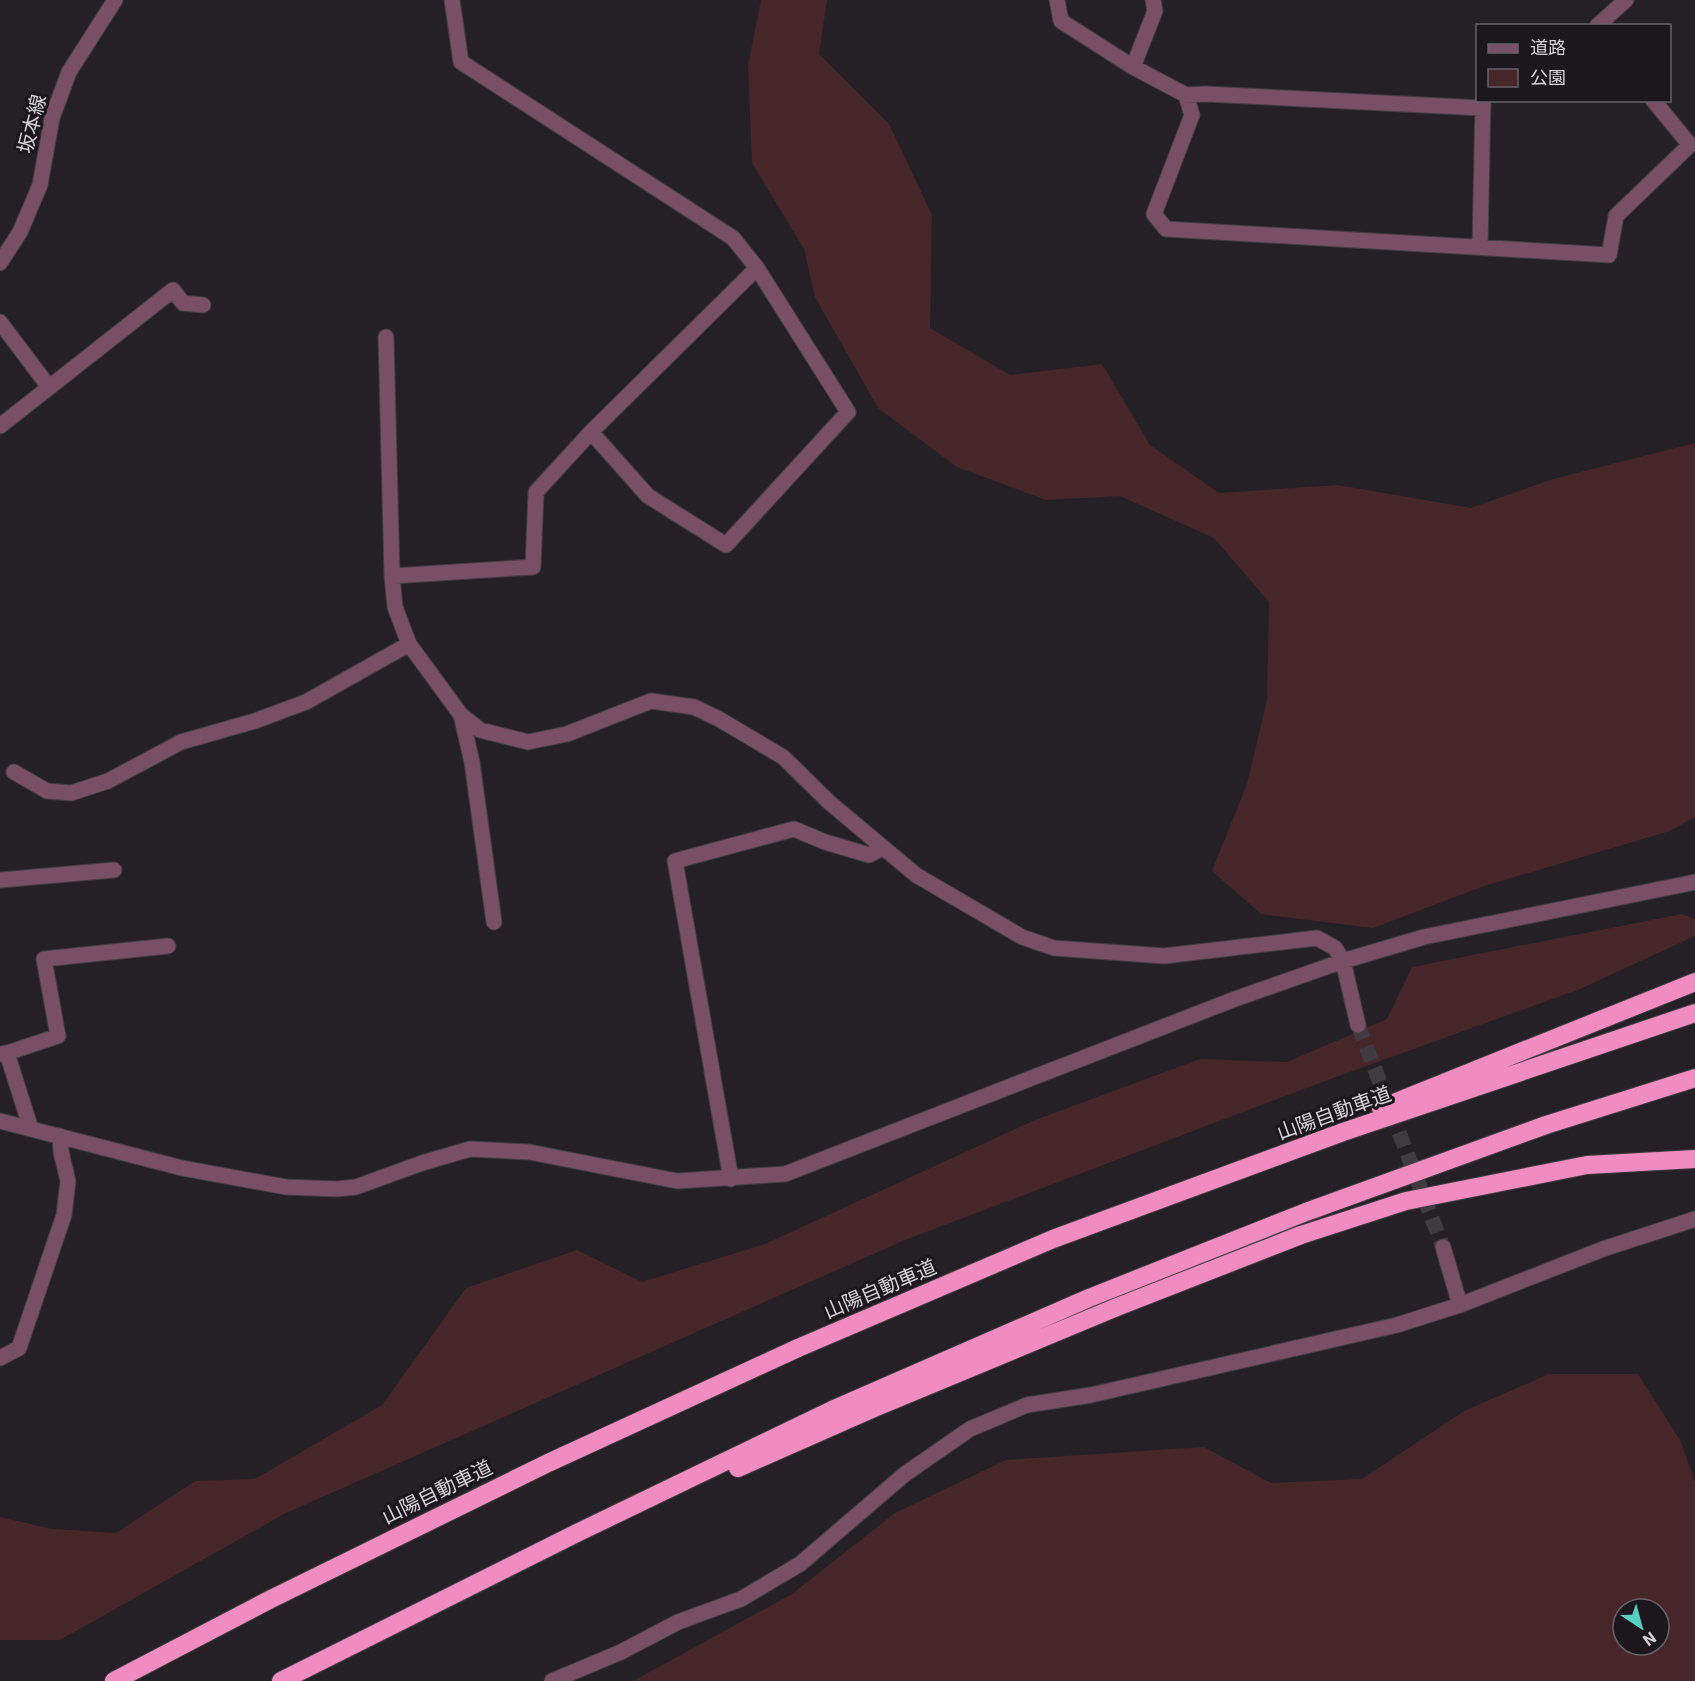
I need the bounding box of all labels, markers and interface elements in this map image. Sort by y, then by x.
legend [1476,24,1671,102]
text: 道路 [1530,37,1566,58]
text: 公園 [1530,67,1566,88]
street label: 坂本線 [13,92,51,156]
street label: 山陽自動車道 [1274,1081,1394,1145]
street label: 山陽自動車道 [820,1255,940,1323]
street label: 山陽自動車道 [378,1455,496,1529]
north arrow [1611,1597,1671,1657]
text: N [1639,1628,1660,1650]

